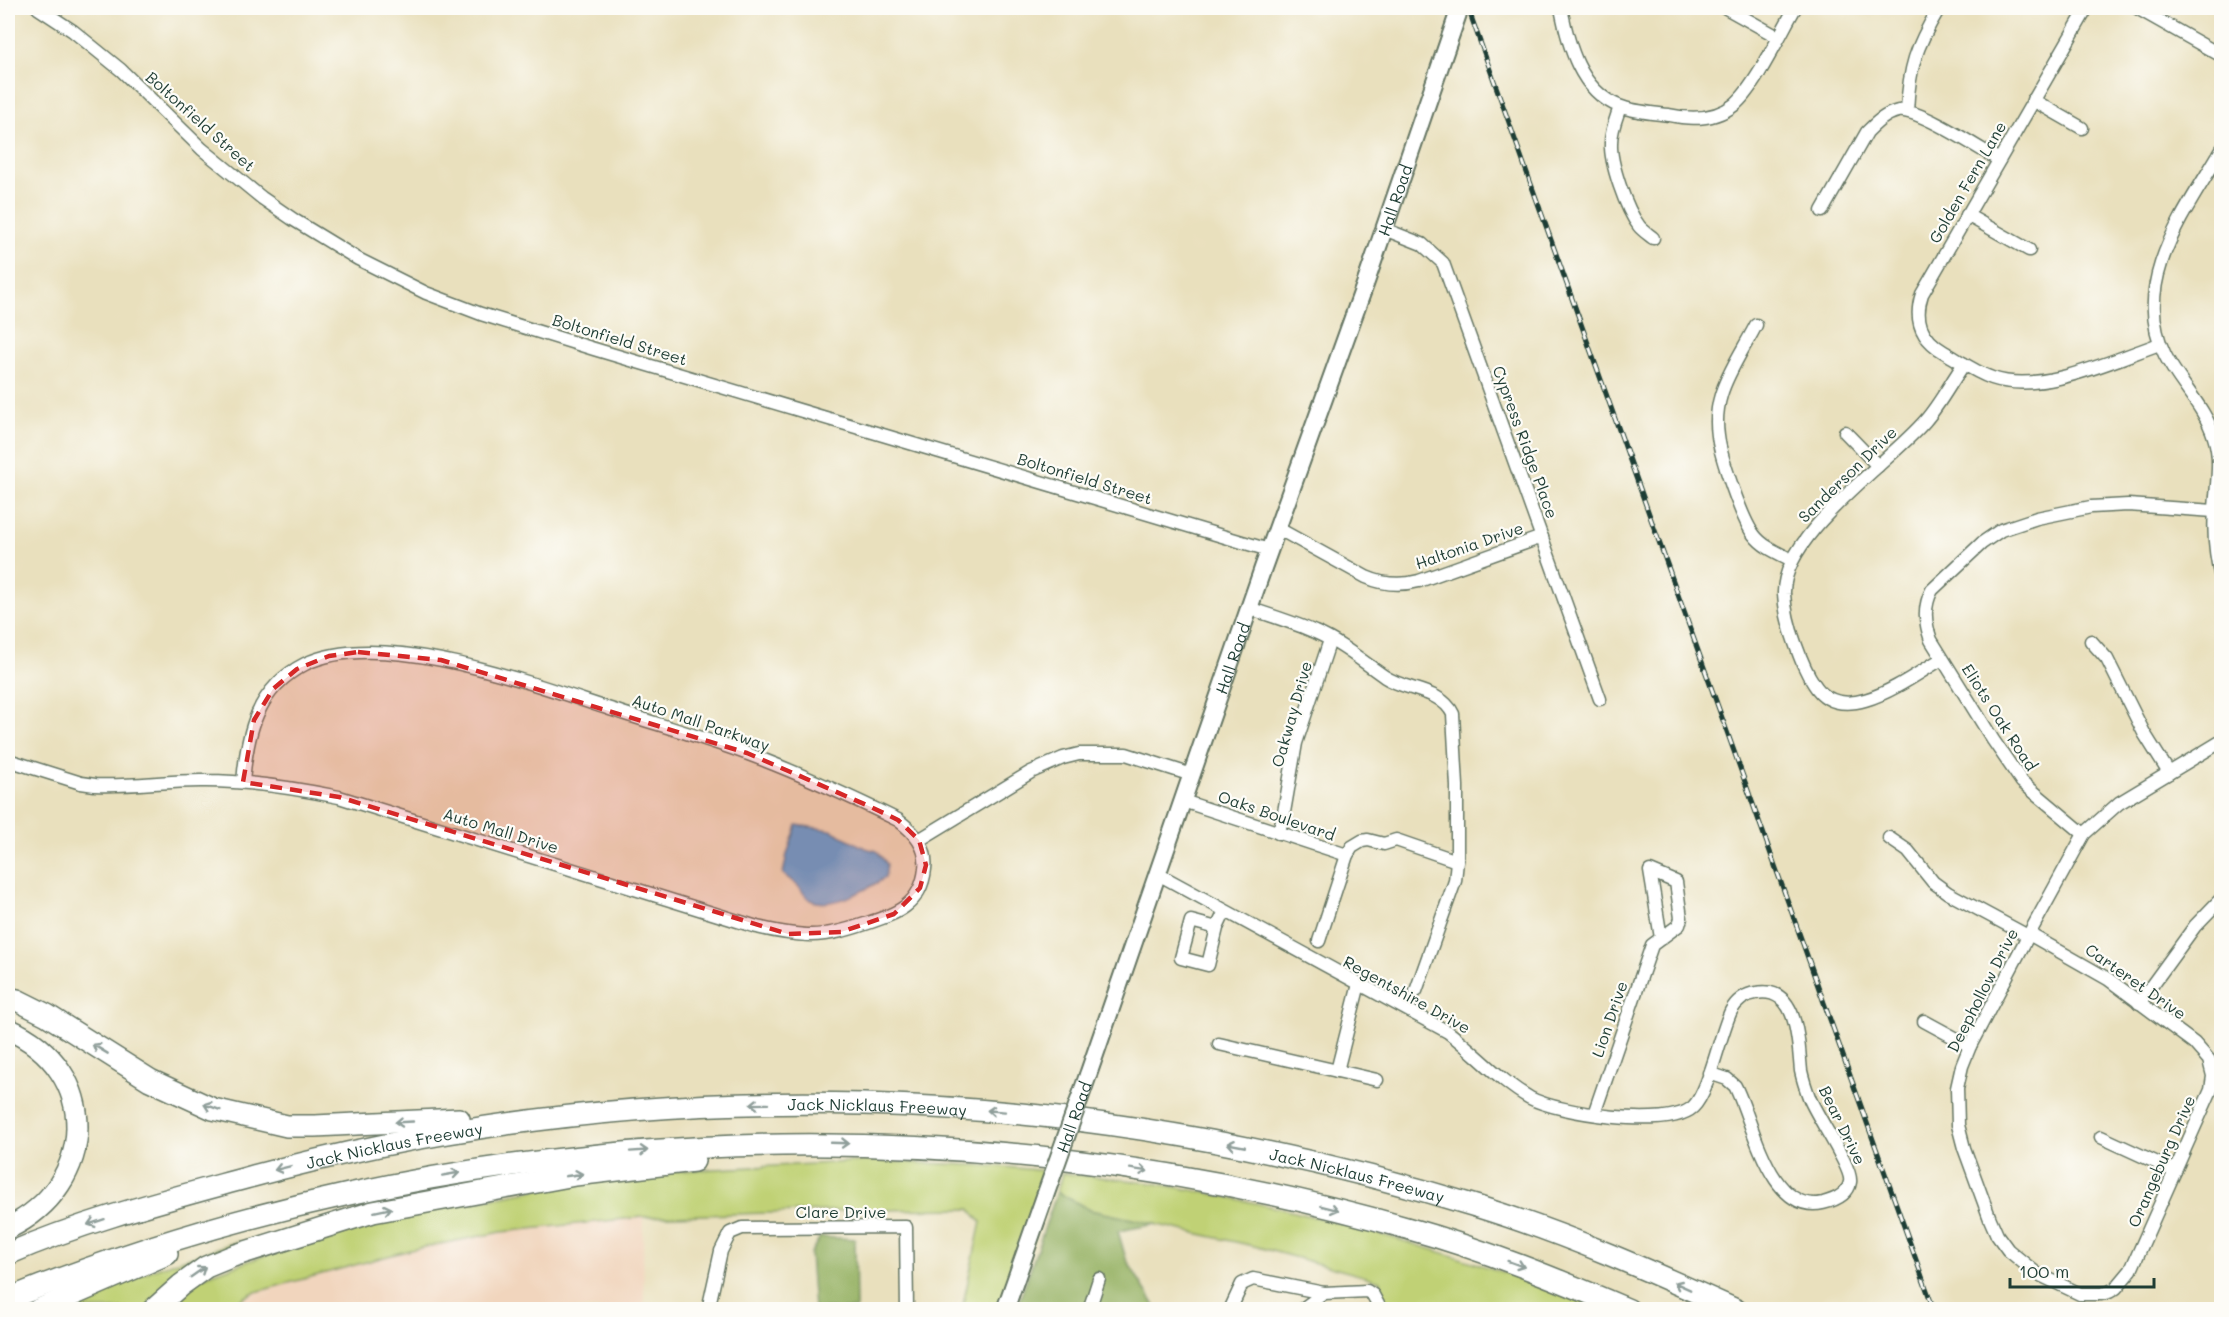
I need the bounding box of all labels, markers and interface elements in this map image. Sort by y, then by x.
street label: Boltonfield Street [142,66,260,176]
street label: Golden Fern Lane [1924,117,2010,247]
street label: Hall Road [1372,161,1416,239]
street label: Boltonfield Street [550,308,690,370]
street label: Cypress Ridge Place [1489,363,1563,521]
street label: Sanderson Drive [1793,421,1901,527]
street label: Boltonfield Street [1015,447,1155,509]
street label: Haltonia Drive [1412,517,1526,573]
street label: Hall Road [1210,620,1254,697]
street label: Oakway Drive [1266,659,1316,769]
street label: Eliots Oak Road [1958,659,2042,775]
street label: Auto Mall Parkway [629,689,773,755]
street label: Oaks Boulevard [1216,785,1338,845]
street label: Auto Mall Drive [441,802,561,858]
street label: Deephollow Drive [1942,924,2022,1056]
street label: Carteret Drive [2081,938,2191,1024]
street label: Regentshire Drive [1340,950,1474,1038]
street label: Lion Drive [1586,978,1632,1060]
one-way arrow [92,1043,109,1055]
street label: Hall Road [1051,1078,1095,1155]
street label: Bear Drive [1815,1082,1871,1168]
street label: Orangeburg Drive [2122,1092,2200,1230]
street label: Jack Nicklaus Freeway [787,1093,968,1120]
one-way arrow [749,1098,769,1109]
one-way arrow [203,1101,222,1112]
one-way arrow [986,1105,1006,1116]
one-way arrow [395,1116,415,1127]
street label: Jack Nicklaus Freeway [304,1117,484,1173]
one-way arrow [830,1138,850,1149]
one-way arrow [1227,1139,1246,1150]
street label: Jack Nicklaus Freeway [1268,1143,1447,1207]
one-way arrow [629,1145,649,1156]
one-way arrow [274,1163,293,1174]
one-way arrow [1128,1164,1148,1175]
one-way arrow [440,1169,460,1180]
one-way arrow [564,1170,584,1181]
street label: Clare Drive [796,1201,886,1222]
one-way arrow [1320,1203,1339,1214]
one-way arrow [373,1204,392,1216]
one-way arrow [87,1217,106,1228]
scale bar [2010,1251,2154,1289]
text: 100 m [2019,1259,2069,1283]
one-way arrow [1506,1260,1525,1271]
one-way arrow [190,1266,206,1279]
one-way arrow [1674,1279,1692,1291]

